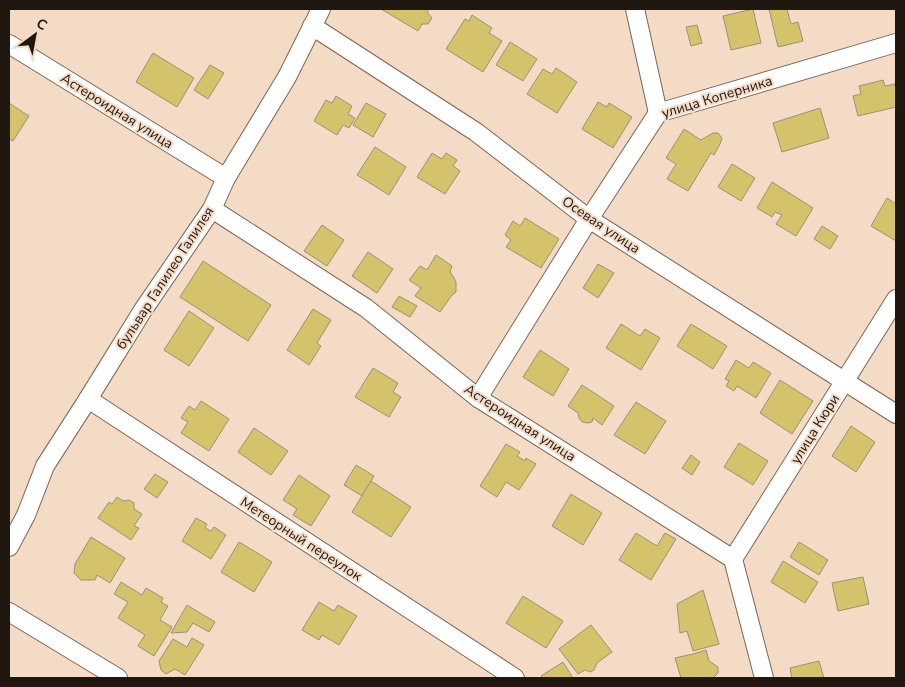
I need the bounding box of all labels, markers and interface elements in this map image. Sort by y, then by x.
north arrow [10,10,60,60]
text: С [33,14,51,35]
street label: Астероидная улица [57,69,177,153]
street label: улица Коперника [659,71,775,123]
street label: Осевая улица [558,192,644,258]
street label: бульвар Галилео Галилея [112,203,218,353]
street label: Астероидная улица [461,380,579,466]
street label: улица Кюри [786,391,844,467]
street label: Метеорный переулок [236,492,366,586]

